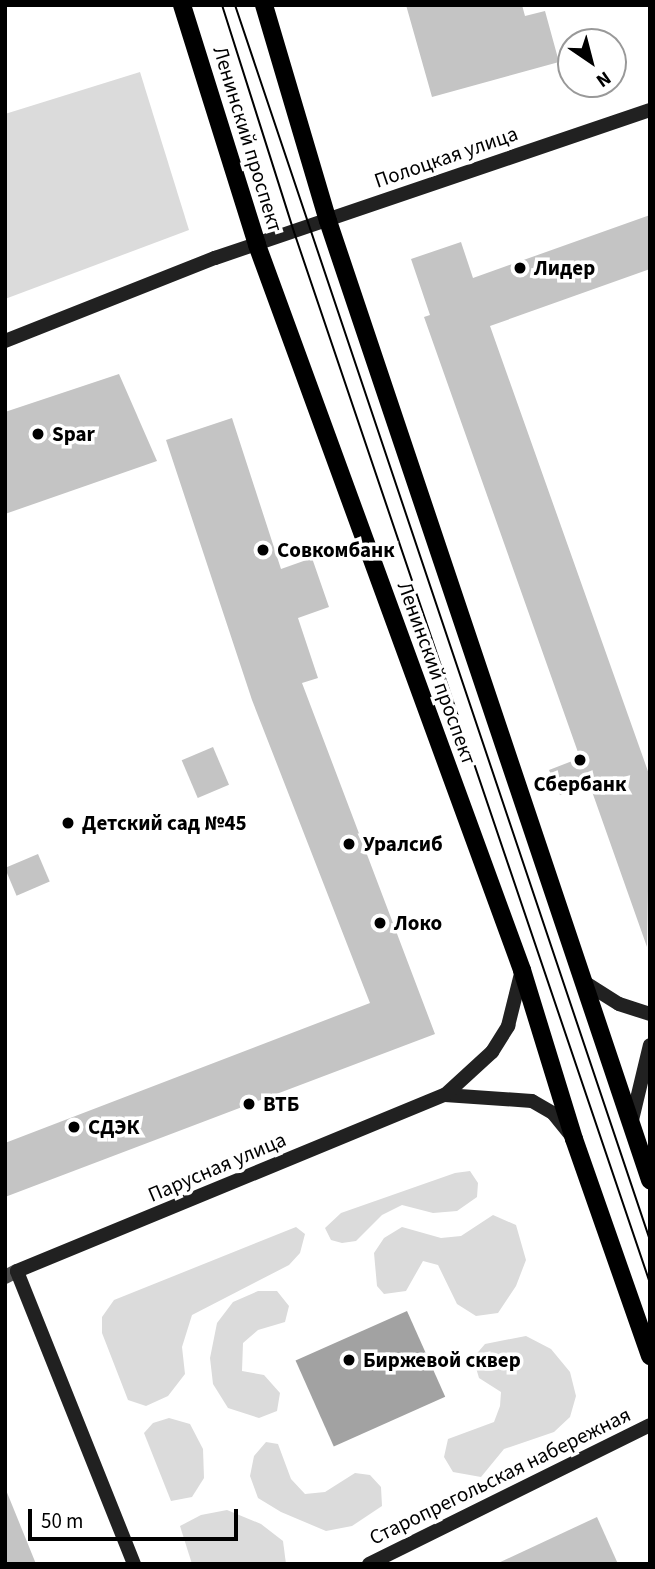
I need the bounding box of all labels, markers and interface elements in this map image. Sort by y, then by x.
north arrow [557,28,627,98]
street label: Ленинский проспект [208,43,288,235]
text: N [590,64,616,94]
street label: Полоцкая улица [371,121,521,193]
place label: Лидер [534,255,595,281]
marker: Лидер [512,260,528,276]
place label: Spar [52,421,95,447]
marker: Spar [30,426,46,442]
place label: Совкомбанк [277,537,395,563]
marker: Совкомбанк [255,542,271,558]
street label: Ленинский проспект [392,578,482,768]
marker: Сбербанк [572,752,588,768]
place label: Сбербанк [534,771,626,797]
place label: Детский сад №45 [82,810,247,836]
marker: Детский сад №45 [60,815,76,831]
place label: Уралсиб [363,831,443,857]
marker: Уралсиб [341,836,357,852]
place label: Локо [394,910,442,936]
marker: Локо [372,915,388,931]
place label: ВТБ [263,1091,299,1117]
marker: ВТБ [241,1096,257,1112]
place label: СДЭК [88,1114,139,1140]
marker: СДЭК [66,1119,82,1135]
street label: Парусная улица [144,1127,290,1207]
place label: Биржевой сквер [363,1347,521,1373]
marker: Биржевой сквер [341,1352,357,1368]
street label: Старопрегольская набережная [365,1402,635,1550]
scale bar [32,1496,242,1540]
text: 50 m [41,1506,83,1536]

